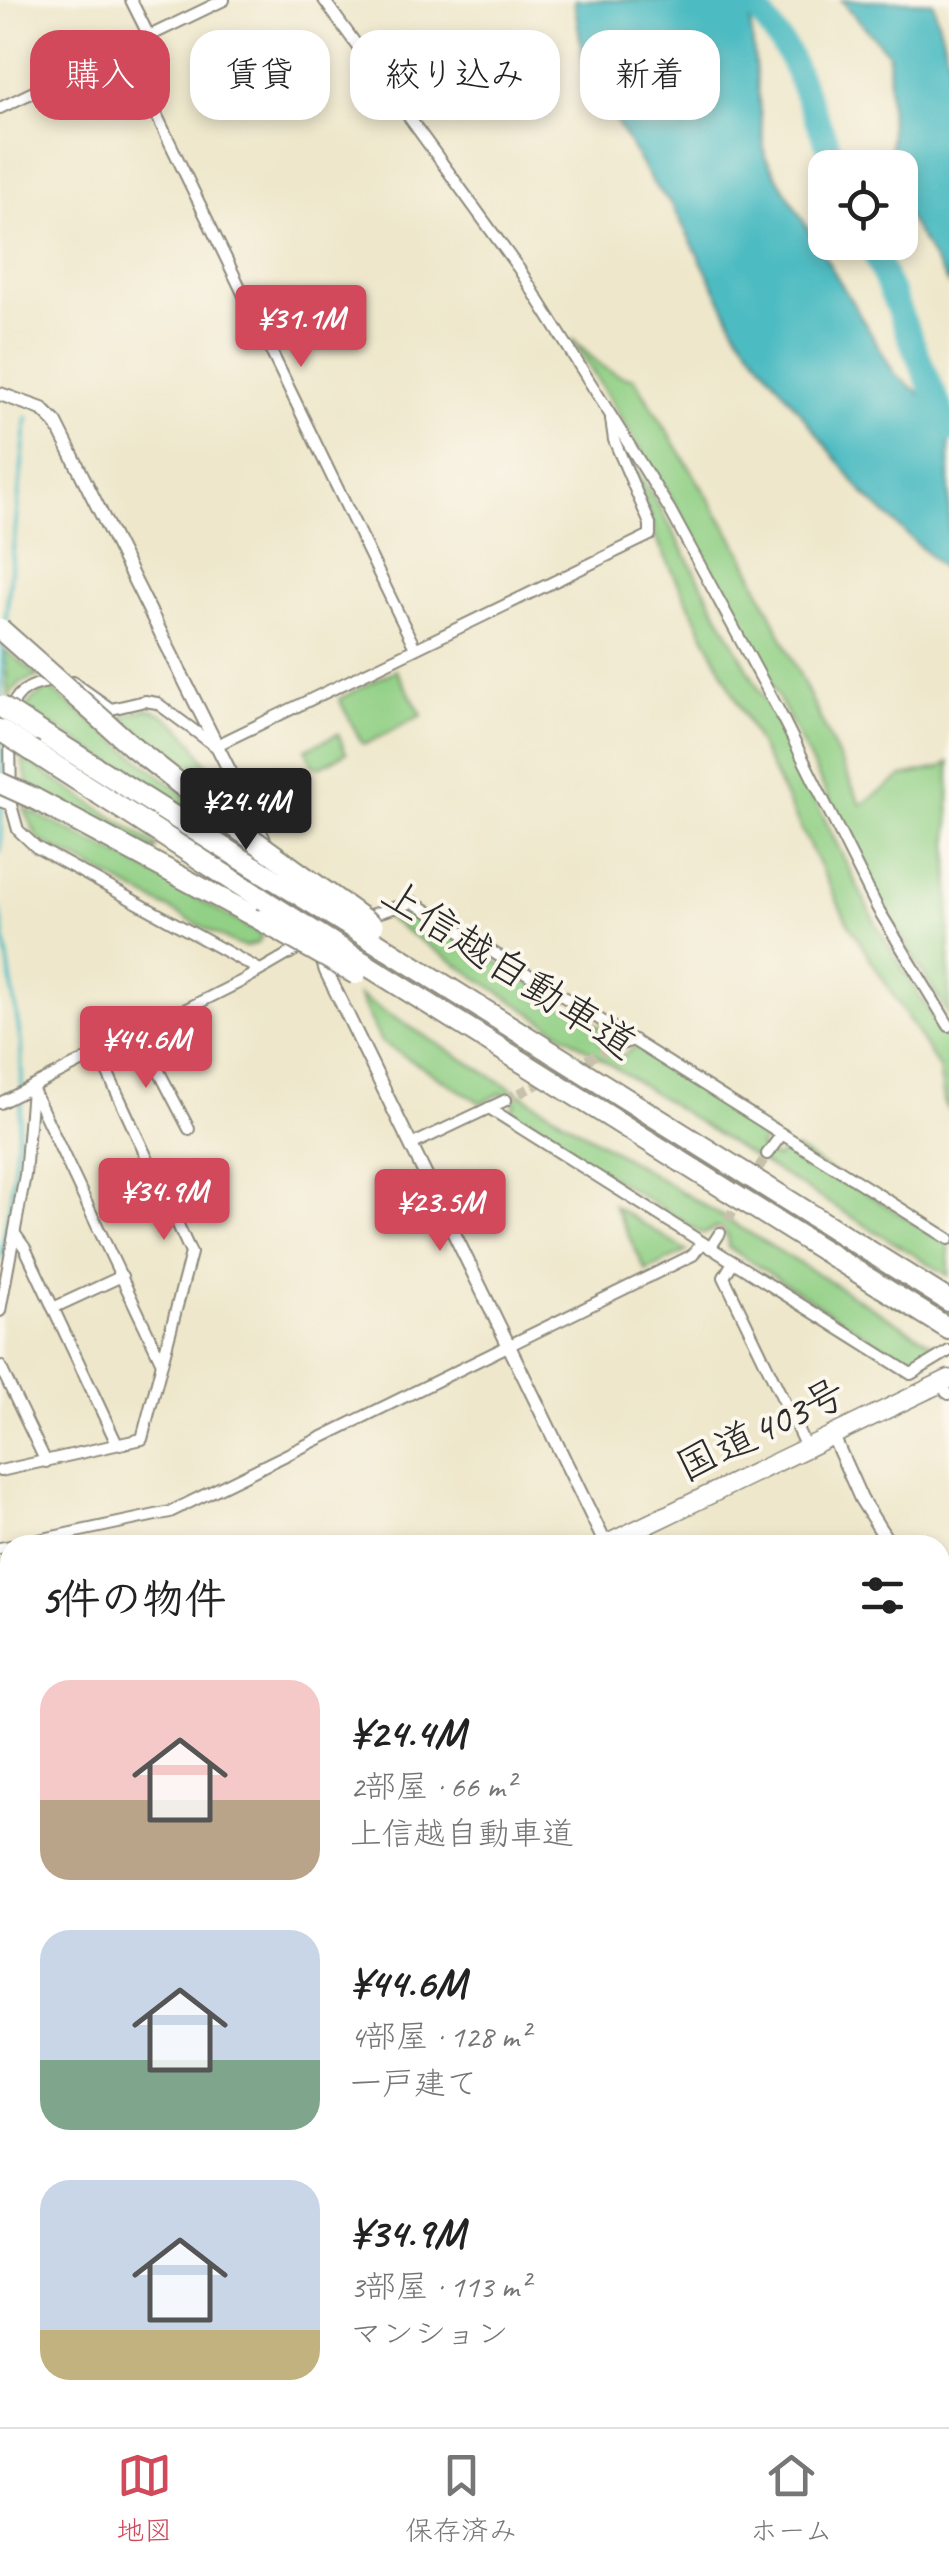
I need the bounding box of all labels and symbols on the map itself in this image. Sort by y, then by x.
pin: ¥31.1M [220,285,382,370]
pin: ¥24.4M [165,768,327,853]
street label: 上信越自動車道 [371,867,647,1071]
pin: ¥44.6M [65,1006,227,1091]
pin: ¥34.9M [83,1158,245,1243]
pin: ¥23.5M [359,1169,521,1254]
street label: 国道403号 [667,1366,855,1494]

